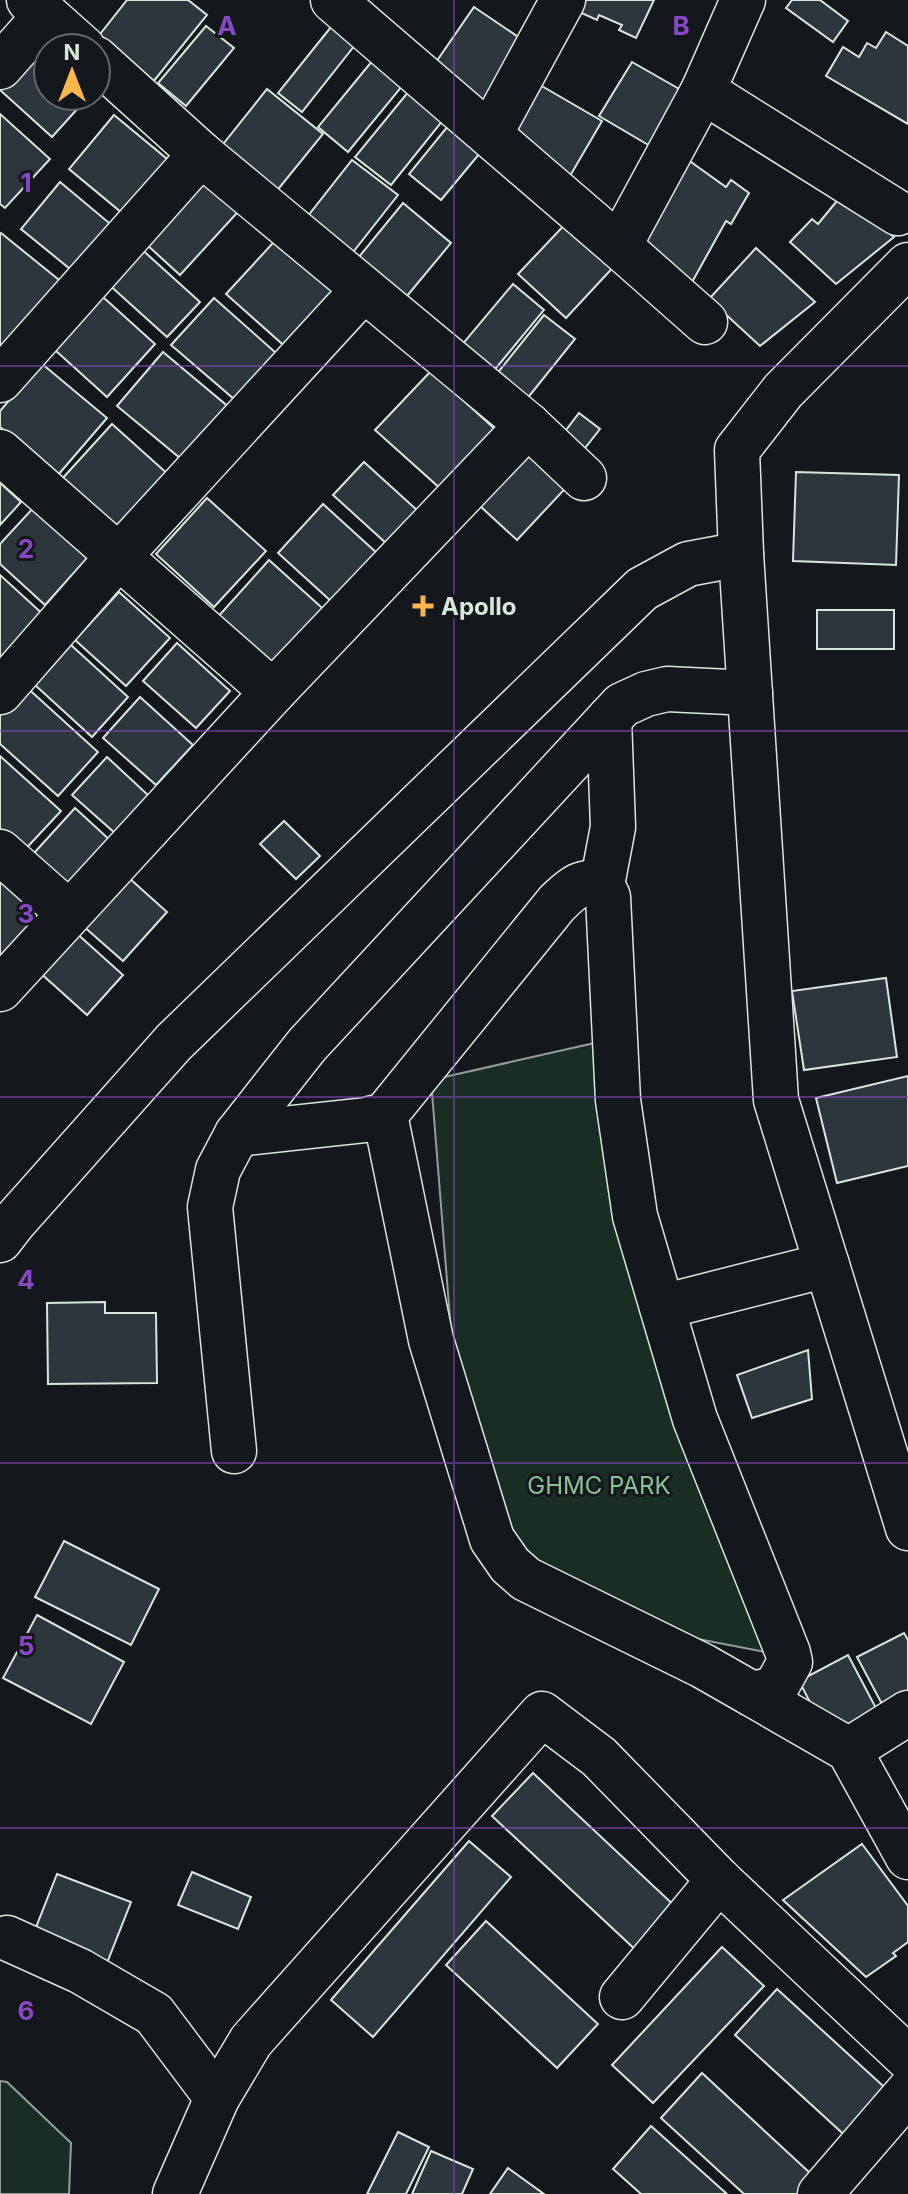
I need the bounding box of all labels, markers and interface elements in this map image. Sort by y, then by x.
text: A [217,10,237,41]
text: B [672,10,690,41]
north arrow [32,32,112,112]
text: N [64,39,80,65]
text: 1 [20,167,32,198]
text: 2 [18,533,34,564]
place label: Apollo [441,592,517,621]
marker: Apollo [412,595,434,617]
text: 3 [18,898,34,929]
text: 4 [17,1264,35,1295]
park label: GHMC PARK [527,1471,671,1500]
text: 5 [18,1630,34,1661]
text: 6 [18,1995,34,2026]

